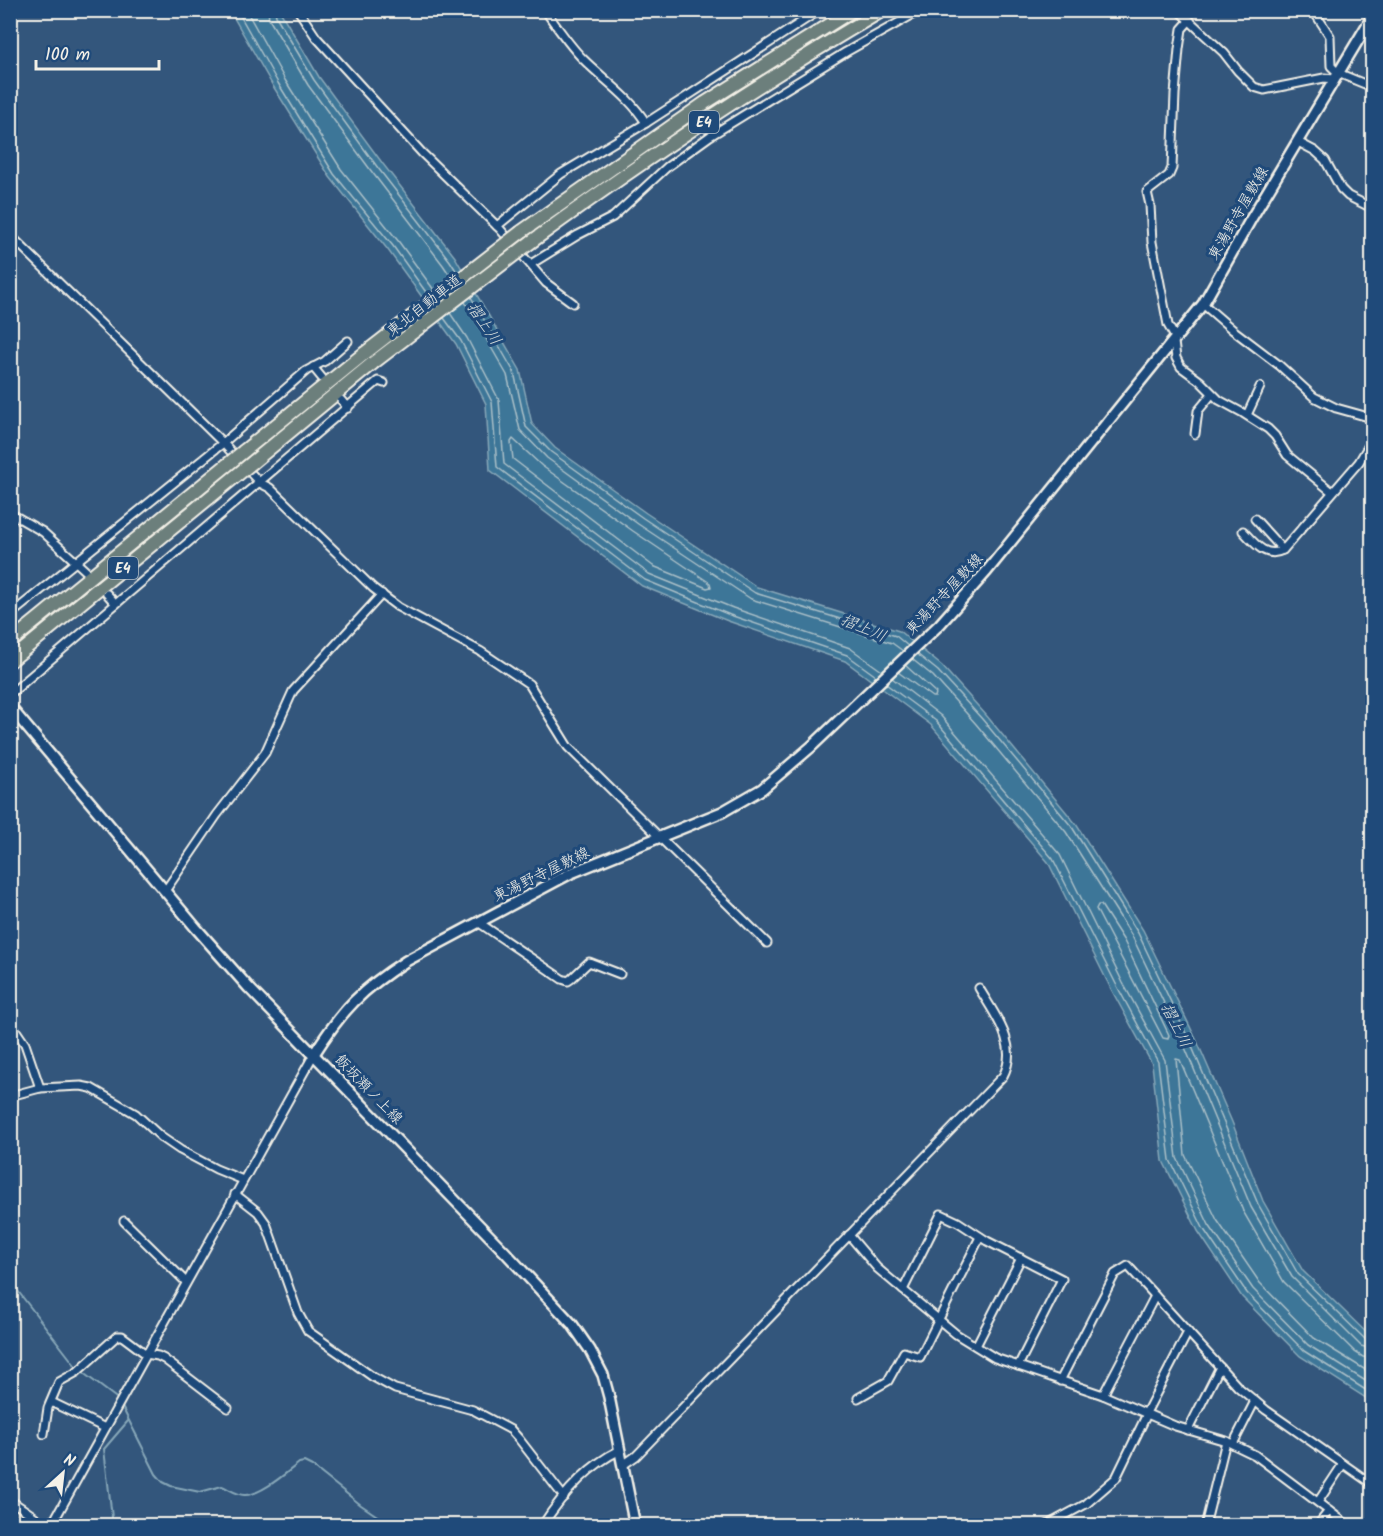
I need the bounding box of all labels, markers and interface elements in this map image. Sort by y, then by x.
scale bar [36,33,159,71]
text: 100 m [45,41,90,70]
road number: E4 [689,111,719,133]
street label: 東湯野寺屋敷線 [1202,162,1276,265]
street label: 東北自動車道 [382,269,467,343]
water label: 摺上川 [460,297,508,351]
street label: 東湯野寺屋敷線 [900,548,989,641]
road number: E4 [108,557,138,579]
water label: 摺上川 [836,607,890,649]
street label: 東湯野寺屋敷線 [489,841,594,909]
water label: 摺上川 [1154,999,1198,1053]
street label: 飯坂瀬ノ上線 [328,1049,408,1130]
north arrow [33,1443,93,1503]
text: N [59,1448,79,1474]

